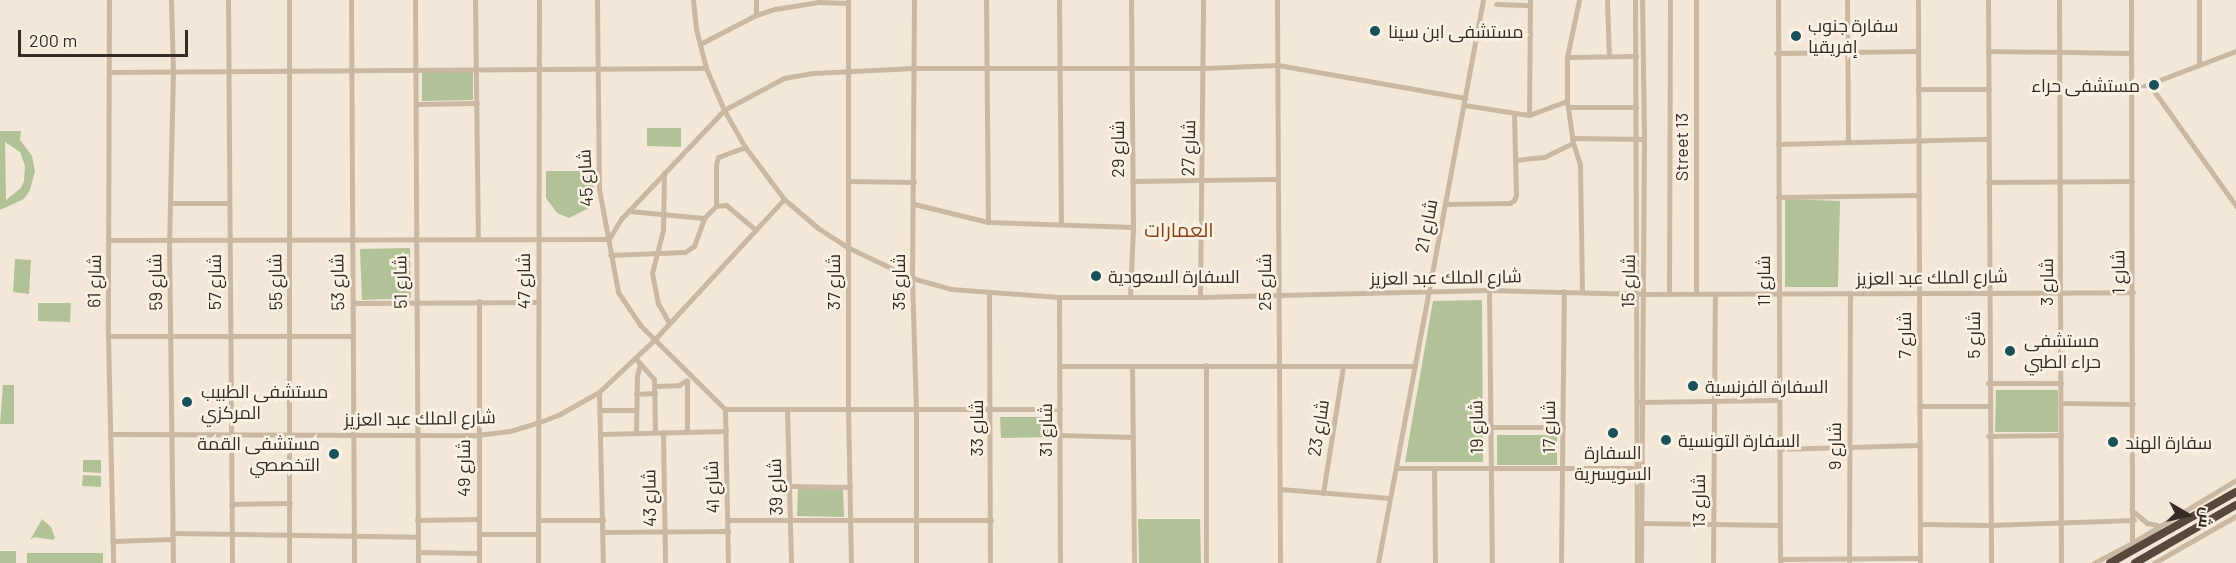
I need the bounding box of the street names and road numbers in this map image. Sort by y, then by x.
street label: Street 13 [1670,113,1692,181]
street label: شارع 29 [1106,120,1128,178]
street label: شارع 27 [1177,120,1199,176]
street label: شارع 45 [573,149,597,207]
street label: شارع 21 [1410,197,1442,255]
street label: شارع 1 [2107,249,2129,295]
street label: شارع 59 [144,253,166,311]
street label: شارع 55 [264,253,286,311]
street label: شارع 53 [326,253,348,311]
street label: شارع 47 [512,253,534,309]
street label: شارع 25 [1253,253,1275,311]
street label: شارع 61 [83,254,105,308]
street label: شارع 57 [203,254,225,310]
street label: شارع 37 [822,254,844,310]
street label: شارع 35 [887,254,909,310]
street label: شارع 15 [1617,254,1639,308]
street label: شارع 51 [389,255,411,309]
street label: شارع 11 [1752,255,1774,307]
street label: شارع 3 [2035,258,2057,306]
street label: شارع الملك عبد العزيز [1370,265,1522,289]
street label: شارع الملك عبد العزيز [1856,265,2008,289]
street label: شارع 5 [1962,311,1984,359]
street label: شارع 7 [1893,312,1915,358]
street label: شارع 23 [1303,398,1333,458]
street label: شارع 33 [965,399,987,457]
street label: شارع 19 [1465,400,1487,454]
street label: شارع 17 [1537,400,1559,454]
street label: شارع 31 [1034,403,1056,457]
street label: شارع الملك عبد العزيز [344,406,496,430]
street label: شارع 9 [1823,422,1845,470]
street label: شارع 49 [452,439,474,497]
street label: شارع 39 [763,458,787,516]
street label: شارع 41 [700,460,724,514]
street label: شارع 43 [638,469,660,527]
street label: شارع 13 [1687,474,1709,528]

